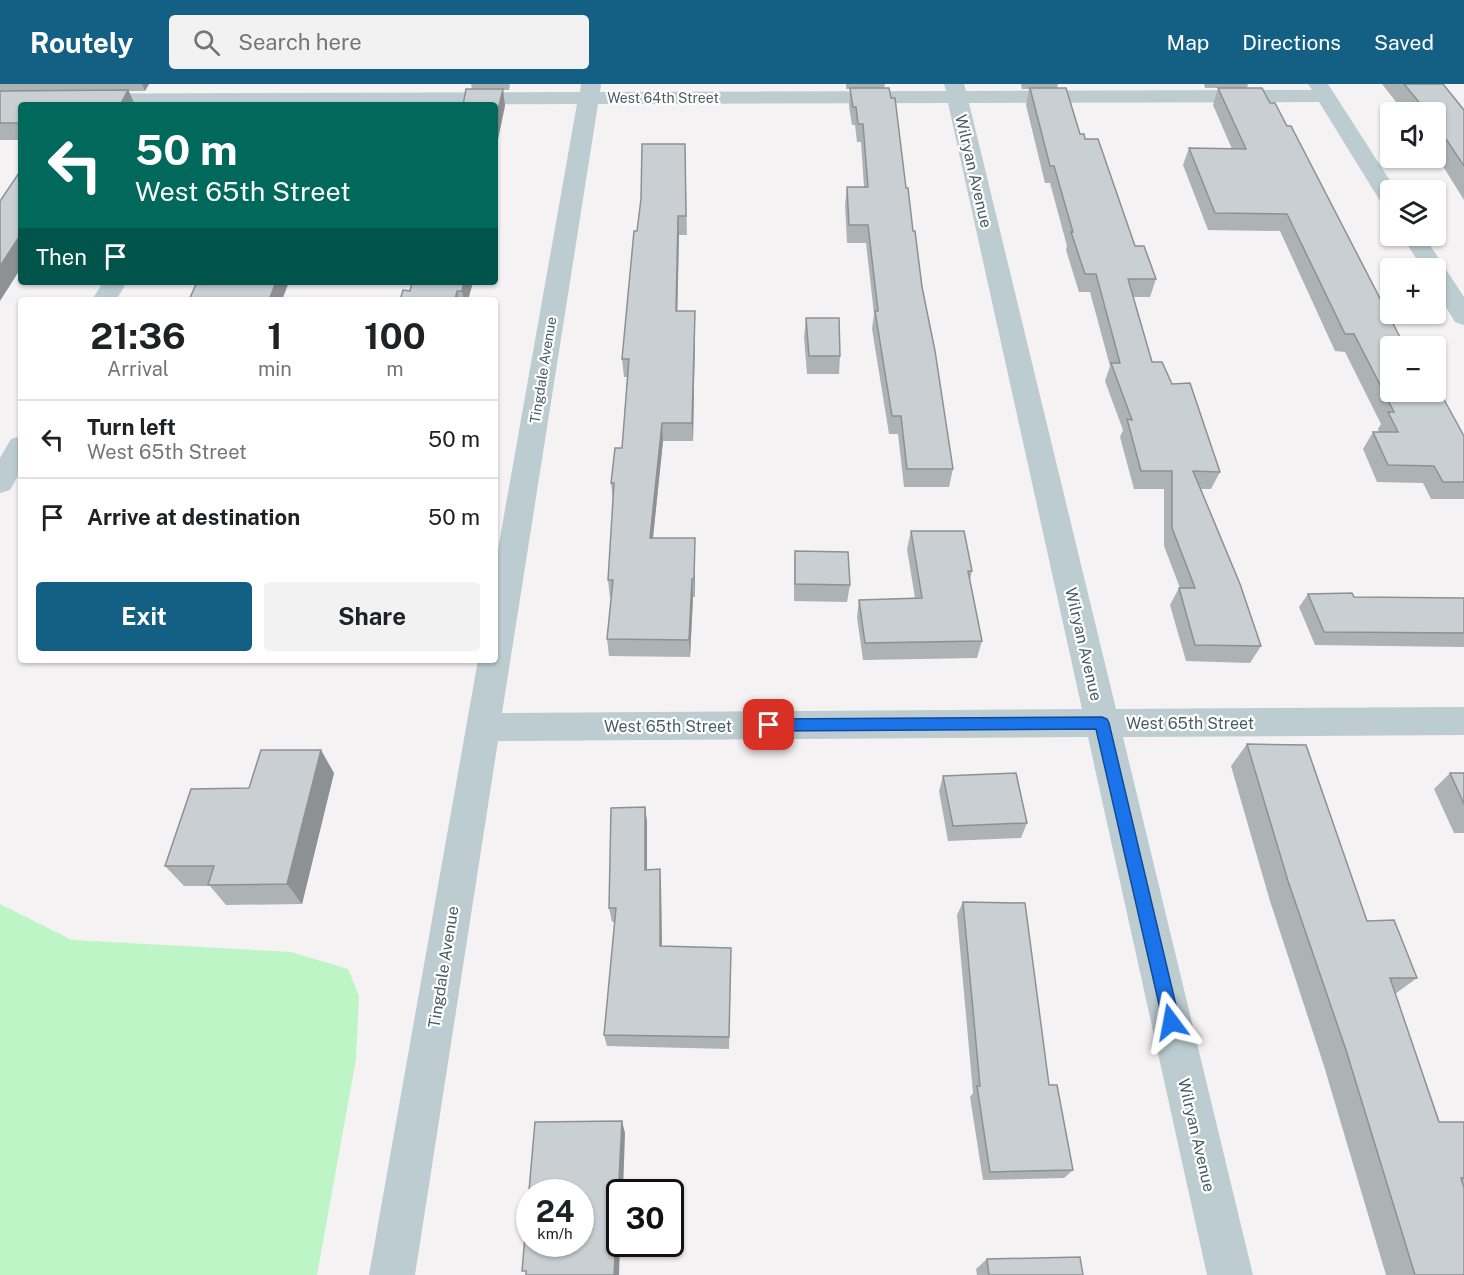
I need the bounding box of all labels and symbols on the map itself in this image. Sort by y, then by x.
street label: West 64th Street [607,90,719,106]
street label: Wilryan Avenue [951,113,996,230]
street label: Tingdale Avenue [527,315,559,424]
street label: Wilryan Avenue [1061,586,1106,703]
pin [743,699,794,750]
street label: West 65th Street [1126,714,1254,733]
street label: West 65th Street [604,717,732,736]
street label: Tingdale Avenue [424,905,463,1029]
position arrow [1139,990,1203,1054]
street label: Wilryan Avenue [1174,1077,1219,1194]
speed limit sign: 30 [606,1179,684,1257]

